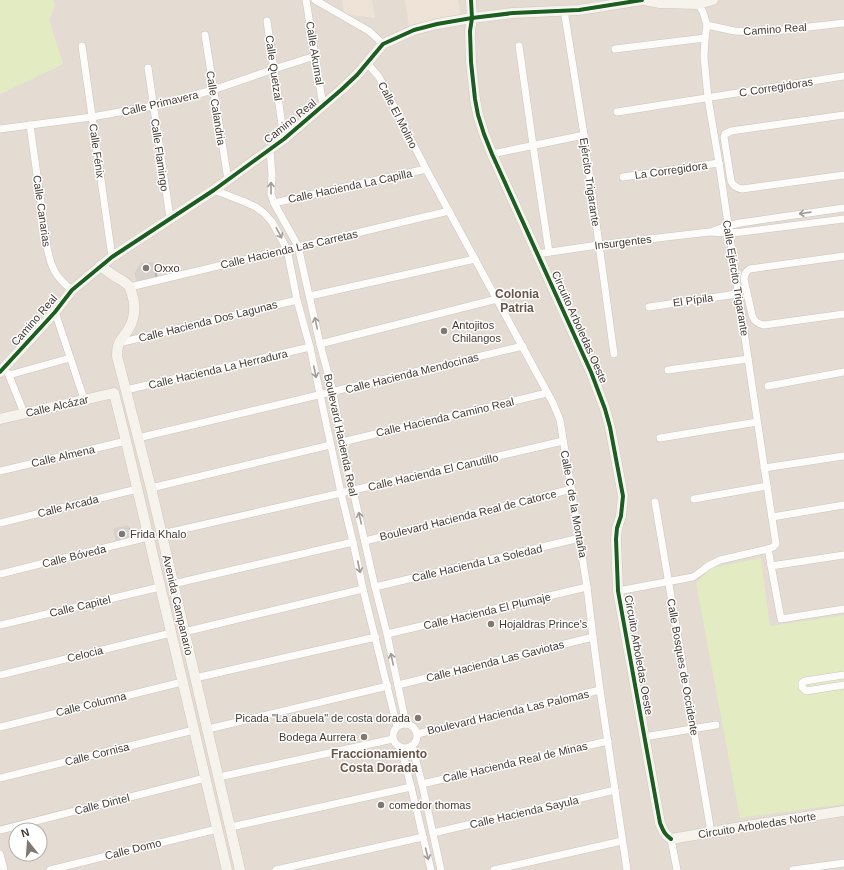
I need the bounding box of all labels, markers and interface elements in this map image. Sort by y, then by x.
street label: Calle Akumal [304,20,326,86]
street label: Camino Real [743,21,807,37]
street label: Calle Quetzal [263,34,285,102]
street label: Calle Calandria [204,70,228,147]
street label: C Corregidoras [738,75,814,99]
street label: Calle El Molino [376,80,420,150]
street label: Calle Primavera [121,88,200,118]
street label: Camino Real [262,96,318,146]
street label: Calle Flamingo [149,118,171,192]
street label: Calle Fénix [87,123,107,180]
street label: Ejército Trigarante [578,137,602,227]
street label: La Corregidora [634,159,709,181]
street label: Calle Hacienda La Capilla [287,167,414,205]
street label: Calle Canarias [31,174,53,248]
one-way arrow [268,182,275,195]
one-way arrow [799,209,812,217]
street label: Calle Ejército Trigarante [721,219,751,337]
street label: Calle Hacienda Las Carretas [219,227,359,271]
one-way arrow [275,227,283,239]
street label: Insurgentes [594,232,653,251]
place label: Oxxo [154,262,180,274]
marker: Oxxo [141,263,151,273]
street label: Circuito Arboledas Oeste [550,269,610,385]
district label: Colonia Patria [495,287,539,315]
street label: El Pípila [672,291,715,309]
street label: Camino Real [9,292,59,348]
street label: Calle Hacienda Dos Lagunas [137,298,279,344]
one-way arrow [311,317,319,330]
place label: Antojitos Chilangos [452,319,501,344]
marker: Antojitos Chilangos [439,326,449,336]
street label: Calle Hacienda La Herradura [147,347,290,391]
street label: Calle Hacienda Mendocinas [344,350,480,395]
one-way arrow [312,365,320,378]
street label: Boulevard Hacienda Real [322,373,360,497]
street label: Calle Alcázar [24,393,90,419]
street label: Calle Hacienda Camino Real [375,395,515,439]
street label: Calle Almena [30,443,97,469]
street label: Calle C de la Montaña [559,449,590,560]
street label: Calle Hacienda El Canutillo [367,451,499,493]
street label: Boulevard Hacienda Real de Catorce [378,487,558,543]
street label: Calle Arcada [36,492,101,519]
one-way arrow [355,512,363,525]
place label: Frida Khalo [130,528,186,540]
marker: Frida Khalo [117,529,127,539]
street label: Calle Bóveda [41,542,108,570]
street label: Calle Hacienda La Soledad [411,542,543,584]
street label: Avenida Campanario [161,554,195,656]
one-way arrow [355,561,363,574]
street label: Calle Hacienda El Plumaje [422,591,552,631]
street label: Calle Capitel [48,593,112,619]
street label: Circuito Arboledas Oeste [623,594,655,716]
street label: Calle Bosques de Occidente [665,598,701,736]
place label: Hojaldras Prince's [499,618,588,630]
marker: Hojaldras Prince's [486,619,496,629]
street label: Calle Hacienda Las Gaviotas [425,638,566,684]
street label: Celocia [66,644,105,664]
one-way arrow [388,652,396,665]
street label: Boulevard Hacienda Las Palomas [426,687,591,736]
street label: Calle Columna [55,689,128,719]
place label: Picada "La abuela" de costa dorada [235,712,411,724]
marker: Picada "La abuela" de costa dorada [413,713,423,723]
place label: Bodega Aurrera [279,731,357,743]
marker: Bodega Aurrera [359,732,369,742]
street label: Calle Hacienda Real de Minas [442,739,589,784]
street label: Calle Cornisa [64,740,131,768]
district label: Fraccionamiento Costa Dorada [331,747,427,775]
street label: Calle Dintel [73,791,131,817]
street label: Calle Hacienda Sayula [468,793,580,830]
place label: comedor thomas [389,799,471,811]
marker: comedor thomas [376,800,386,810]
street label: Circuito Arboledas Norte [697,810,817,840]
north arrow [8,822,48,862]
text: N [20,826,31,839]
street label: Calle Domo [104,836,162,862]
one-way arrow [423,847,431,860]

